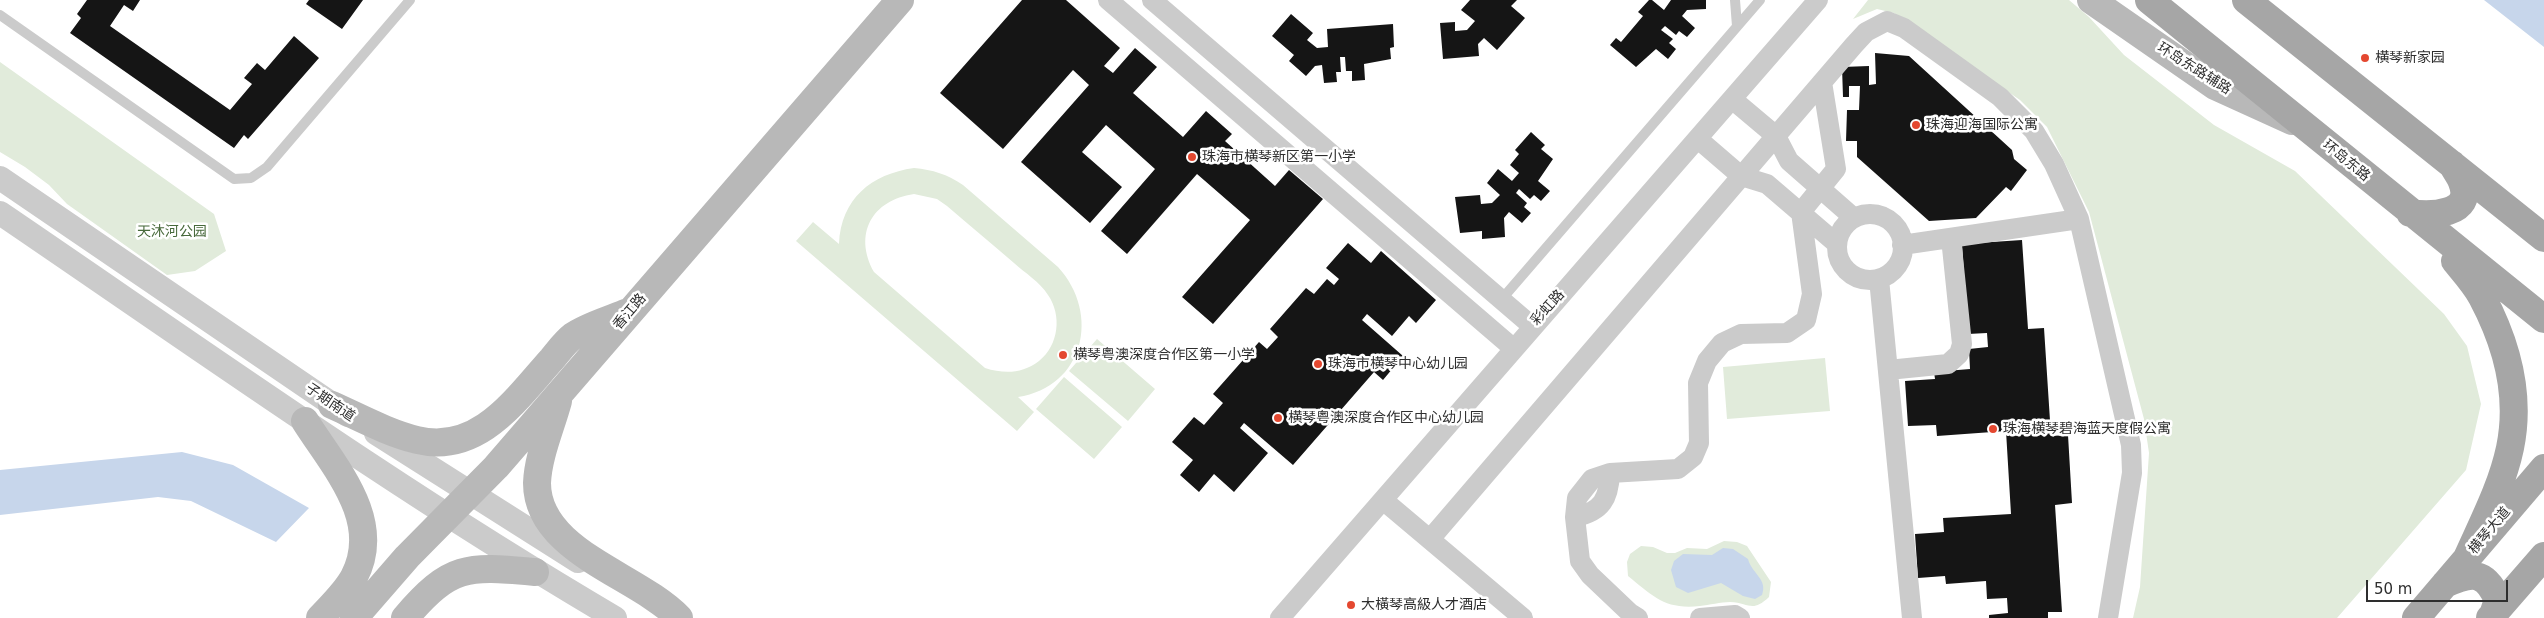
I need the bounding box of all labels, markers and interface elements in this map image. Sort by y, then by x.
street label: 环岛东路辅路 [2154,40,2234,98]
place label: 横琴新家园 [2375,50,2445,66]
marker: 横琴新家园 [2359,52,2371,64]
place label: 珠海迎海国际公寓 [1926,117,2038,133]
marker: 珠海迎海国际公寓 [1910,119,1922,131]
street label: 环岛东路 [2319,137,2373,185]
place label: 珠海市横琴新区第一小学 [1202,149,1356,165]
marker: 珠海市横琴新区第一小学 [1186,151,1198,163]
park label: 天沐河公园 [137,224,207,240]
street label: 彩虹路 [1528,287,1568,329]
street label: 香江路 [610,291,650,333]
place label: 横琴粤澳深度合作区第一小学 [1073,347,1255,363]
marker: 横琴粤澳深度合作区第一小学 [1057,349,1069,361]
place label: 珠海市横琴中心幼儿园 [1328,356,1468,372]
marker: 珠海市横琴中心幼儿园 [1312,358,1324,370]
street label: 子期南道 [302,380,358,426]
place label: 横琴粤澳深度合作区中心幼儿园 [1288,410,1484,426]
marker: 横琴粤澳深度合作区中心幼儿园 [1272,412,1284,424]
place label: 珠海横琴碧海蓝天度假公寓 [2003,421,2171,437]
marker: 珠海横琴碧海蓝天度假公寓 [1987,423,1999,435]
street label: 横琴大道 [2466,504,2514,558]
scale bar [2369,570,2512,602]
text: 50 m [2374,580,2412,598]
place label: 大橫琴高級人才酒店 [1361,597,1487,613]
marker: 大橫琴高級人才酒店 [1345,599,1357,611]

